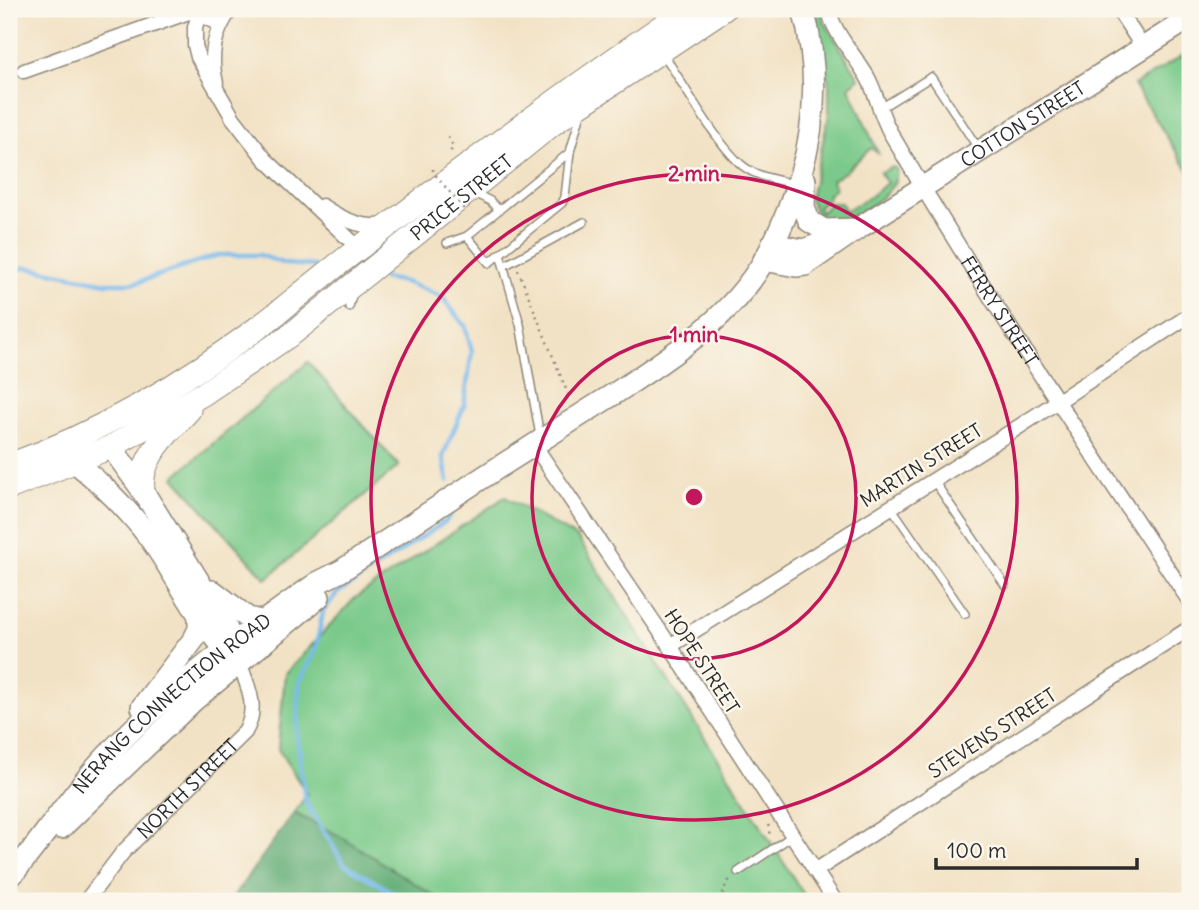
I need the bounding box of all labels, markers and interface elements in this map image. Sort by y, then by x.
street label: COTTON STREET [956,76,1089,172]
street label: PRICE STREET [405,149,517,246]
text: 2 min [668,160,720,187]
street label: FERRY STREET [956,251,1044,370]
text: 1 min [670,321,718,348]
street label: MARTIN STREET [855,418,987,512]
centre of rings [682,485,706,509]
street label: HOPE STREET [659,604,745,718]
street label: NERANG CONNECTION ROAD [67,608,276,798]
street label: STEVENS STREET [924,683,1061,783]
street label: NORTH STREET [132,733,243,843]
scale bar [936,826,1138,870]
text: 100 m [947,837,1006,864]

